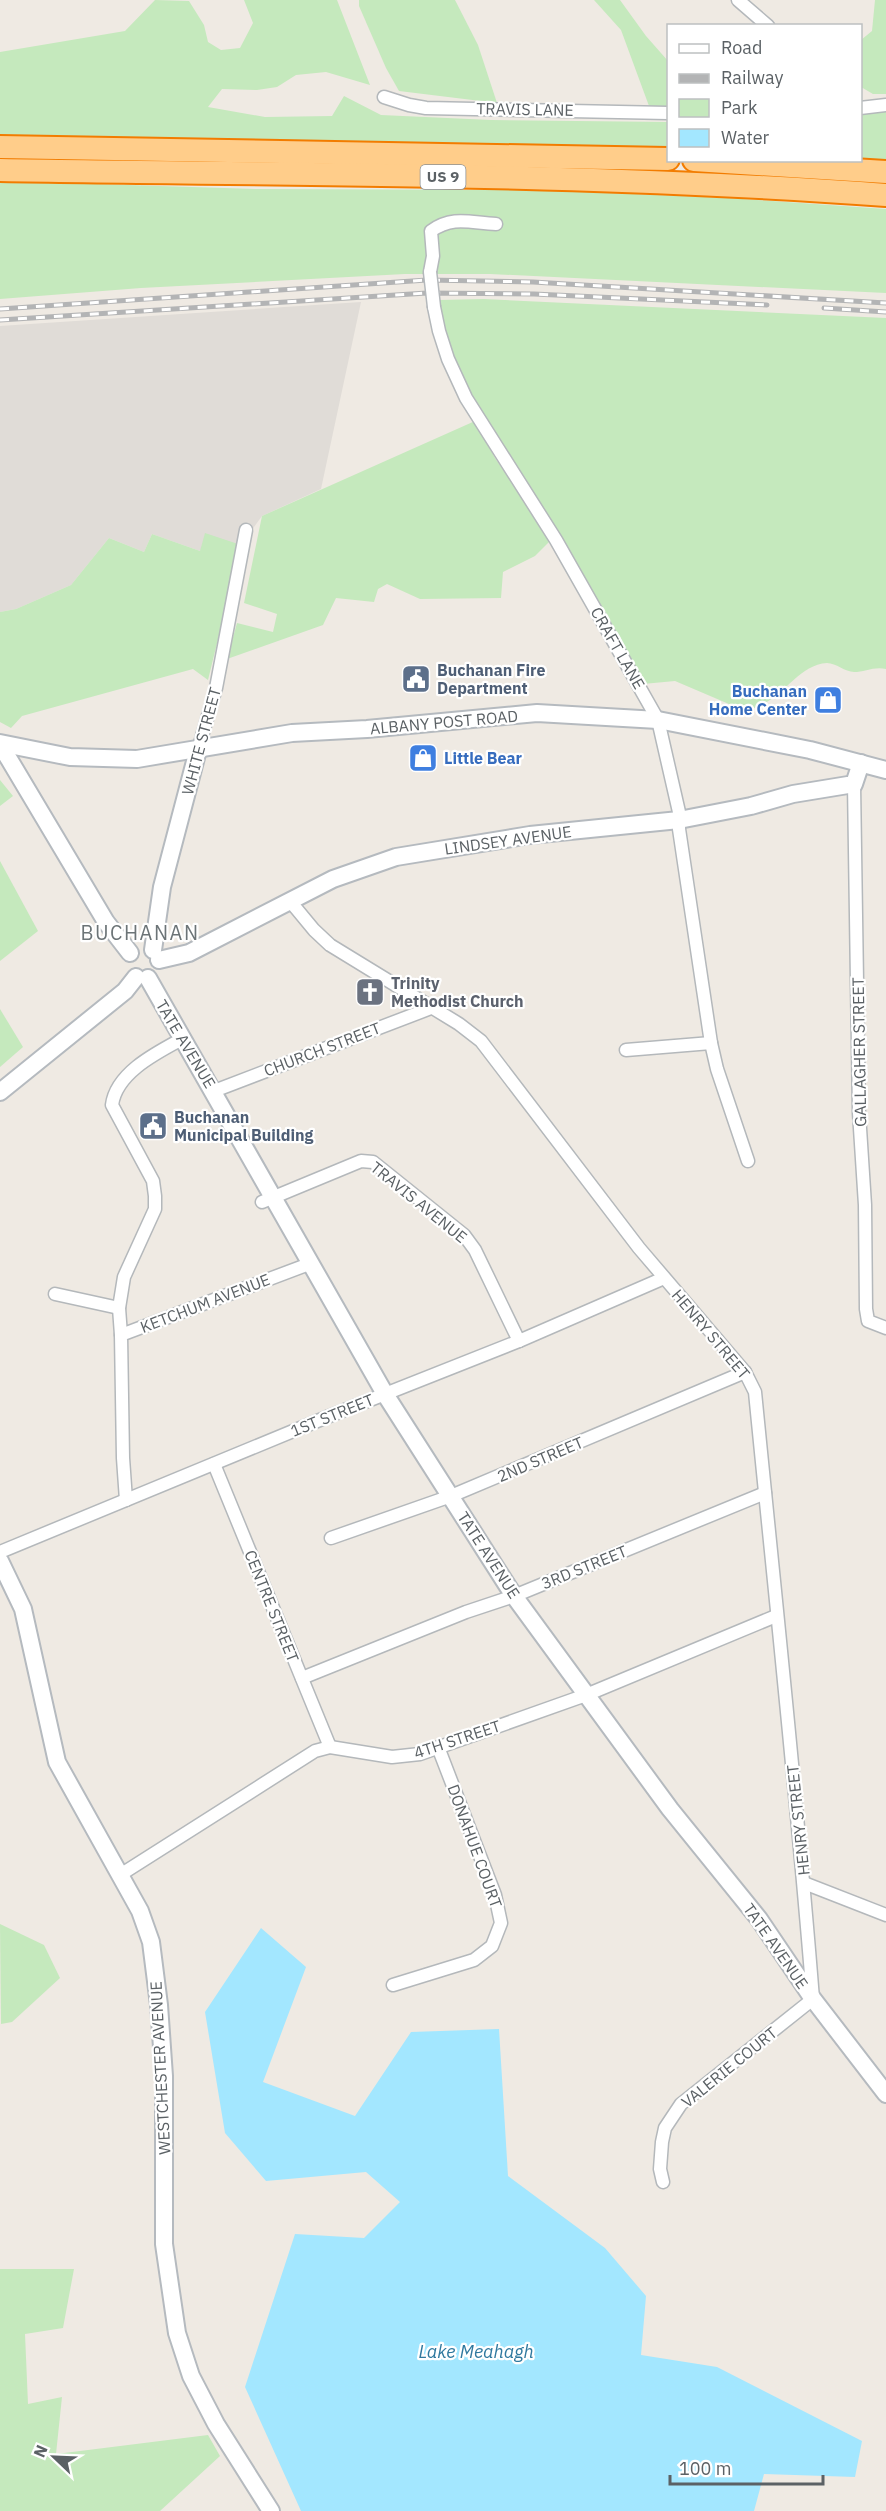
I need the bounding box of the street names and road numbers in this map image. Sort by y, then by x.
street label: TRAVIS LANE [476,98,574,120]
road number: US 9 [420,165,466,189]
street label: CRAFT LANE [586,603,650,693]
street label: WHITE STREET [177,685,225,797]
street label: ALBANY POST ROAD [369,706,519,738]
street label: LINDSEY AVENUE [443,821,573,859]
street label: GALLAGHER STREET [848,977,870,1127]
street label: TATE AVENUE [152,996,220,1092]
street label: CHURCH STREET [261,1018,383,1080]
street label: TRAVIS AVENUE [367,1157,471,1247]
street label: KETCHUM AVENUE [137,1269,273,1337]
street label: HENRY STREET [668,1285,754,1383]
street label: 1ST STREET [288,1389,376,1441]
street label: 2ND STREET [494,1432,586,1486]
street label: TATE AVENUE [453,1508,525,1602]
street label: 3RD STREET [538,1541,630,1593]
street label: CENTRE STREET [240,1547,304,1665]
street label: 4TH STREET [411,1716,503,1762]
street label: HENRY STREET [782,1764,814,1876]
street label: DONAHUE COURT [443,1782,507,1910]
street label: TATE AVENUE [739,1899,813,1993]
street label: WESTCHESTER AVENUE [145,1981,175,2155]
street label: VALERIE COURT [677,2022,781,2112]

